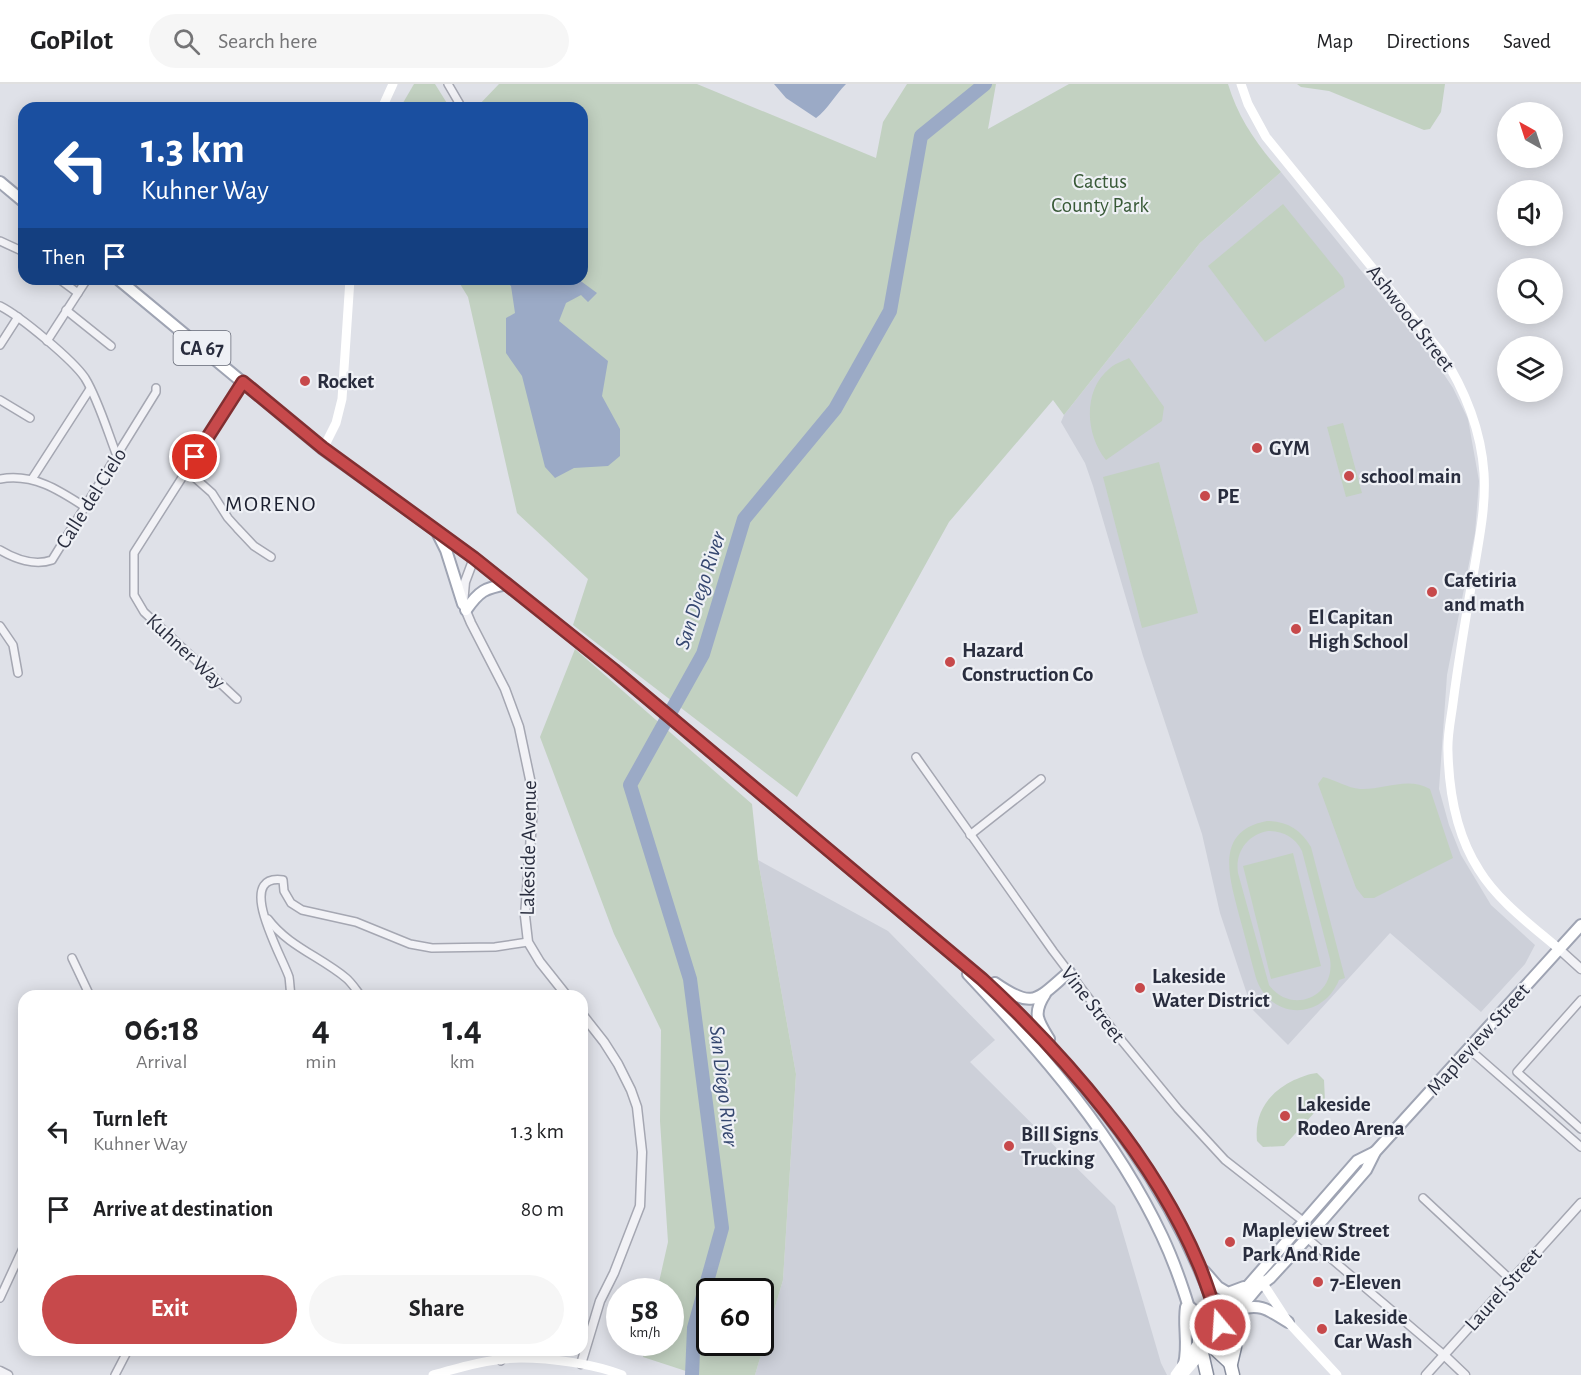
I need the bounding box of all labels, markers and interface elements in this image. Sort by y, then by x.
search box [149,14,569,68]
icon: search [170,25,203,58]
text: GoPilot [30,27,113,55]
text: Search here [218,30,318,52]
text: Map [1317,31,1353,52]
text: Directions [1386,31,1470,52]
text: Saved [1503,31,1551,52]
north arrow [1497,102,1563,168]
map controls [1497,102,1563,402]
icon: left [42,126,120,204]
text: 1.3 km [141,128,245,170]
park label: Cactus County Park [1051,171,1149,216]
text: Kuhner Way [141,177,269,204]
button: sound [1497,180,1563,246]
icon: arrive [98,240,131,273]
text: Then [42,246,86,268]
button: search [1497,258,1563,324]
street label: Ashwood Street [1363,261,1459,376]
road number: CA 67 [174,331,230,365]
button: layers [1497,336,1563,402]
place label: Rocket [317,371,374,392]
marker: Rocket [298,374,312,388]
pin [169,431,220,482]
place label: GYM [1269,438,1310,459]
icon: arrive [178,440,211,473]
marker: GYM [1250,441,1264,455]
street label: Calle del Cielo [52,444,131,552]
place label: school main [1361,466,1461,487]
marker: school main [1342,469,1356,483]
place label: PE [1217,486,1240,507]
marker: PE [1198,489,1212,503]
district label: MORENO [225,493,317,515]
water label: San Diego River [671,528,730,652]
place label: Cafetiria and math [1444,570,1525,615]
marker: Cafetiria and math [1425,585,1439,599]
place label: El Capitan High School [1308,607,1409,652]
street label: Kuhner Way [142,610,229,693]
marker: El Capitan High School [1289,622,1303,636]
place label: Hazard Construction Co [962,640,1093,685]
marker: Hazard Construction Co [943,655,957,669]
street label: Lakeside Avenue [517,780,540,916]
street label: Vine Street [1057,962,1129,1047]
place label: Lakeside Water District [1152,966,1270,1011]
street label: Mapleview Street [1423,979,1534,1099]
marker: Lakeside Water District [1133,981,1147,995]
text: 06:18 [124,1011,199,1047]
text: 4 [312,1011,330,1047]
text: 1.4 [443,1011,482,1047]
water label: San Diego River [706,1024,742,1149]
text: Arrival [136,1052,187,1072]
text: min [305,1052,336,1072]
text: km [450,1052,475,1072]
place label: Lakeside Rodeo Arena [1297,1094,1404,1139]
text: Turn left [93,1108,167,1130]
marker: Lakeside Rodeo Arena [1278,1109,1292,1123]
icon: left [42,1115,75,1148]
text: 1.3 km [511,1120,564,1142]
place label: Bill Signs Trucking [1021,1124,1098,1169]
text: Kuhner Way [93,1134,188,1154]
marker: Bill Signs Trucking [1002,1139,1016,1153]
icon: arrive [42,1193,75,1226]
text: Arrive at destination [93,1198,273,1220]
text: 80 m [521,1198,564,1220]
place label: Mapleview Street Park And Ride [1242,1220,1389,1265]
marker: Mapleview Street Park And Ride [1223,1235,1237,1249]
street label: Laurel Street [1461,1244,1546,1335]
place label: 7-Eleven [1330,1272,1401,1293]
button: Exit [42,1275,297,1344]
button: Share [309,1275,564,1344]
marker: 7-Eleven [1311,1275,1325,1289]
speed limit sign: 60 [696,1278,774,1356]
position arrow [1188,1293,1252,1357]
text: 58 [631,1295,659,1325]
place label: Lakeside Car Wash [1334,1307,1412,1352]
marker: Lakeside Car Wash [1315,1322,1329,1336]
text: km/h [630,1325,660,1340]

